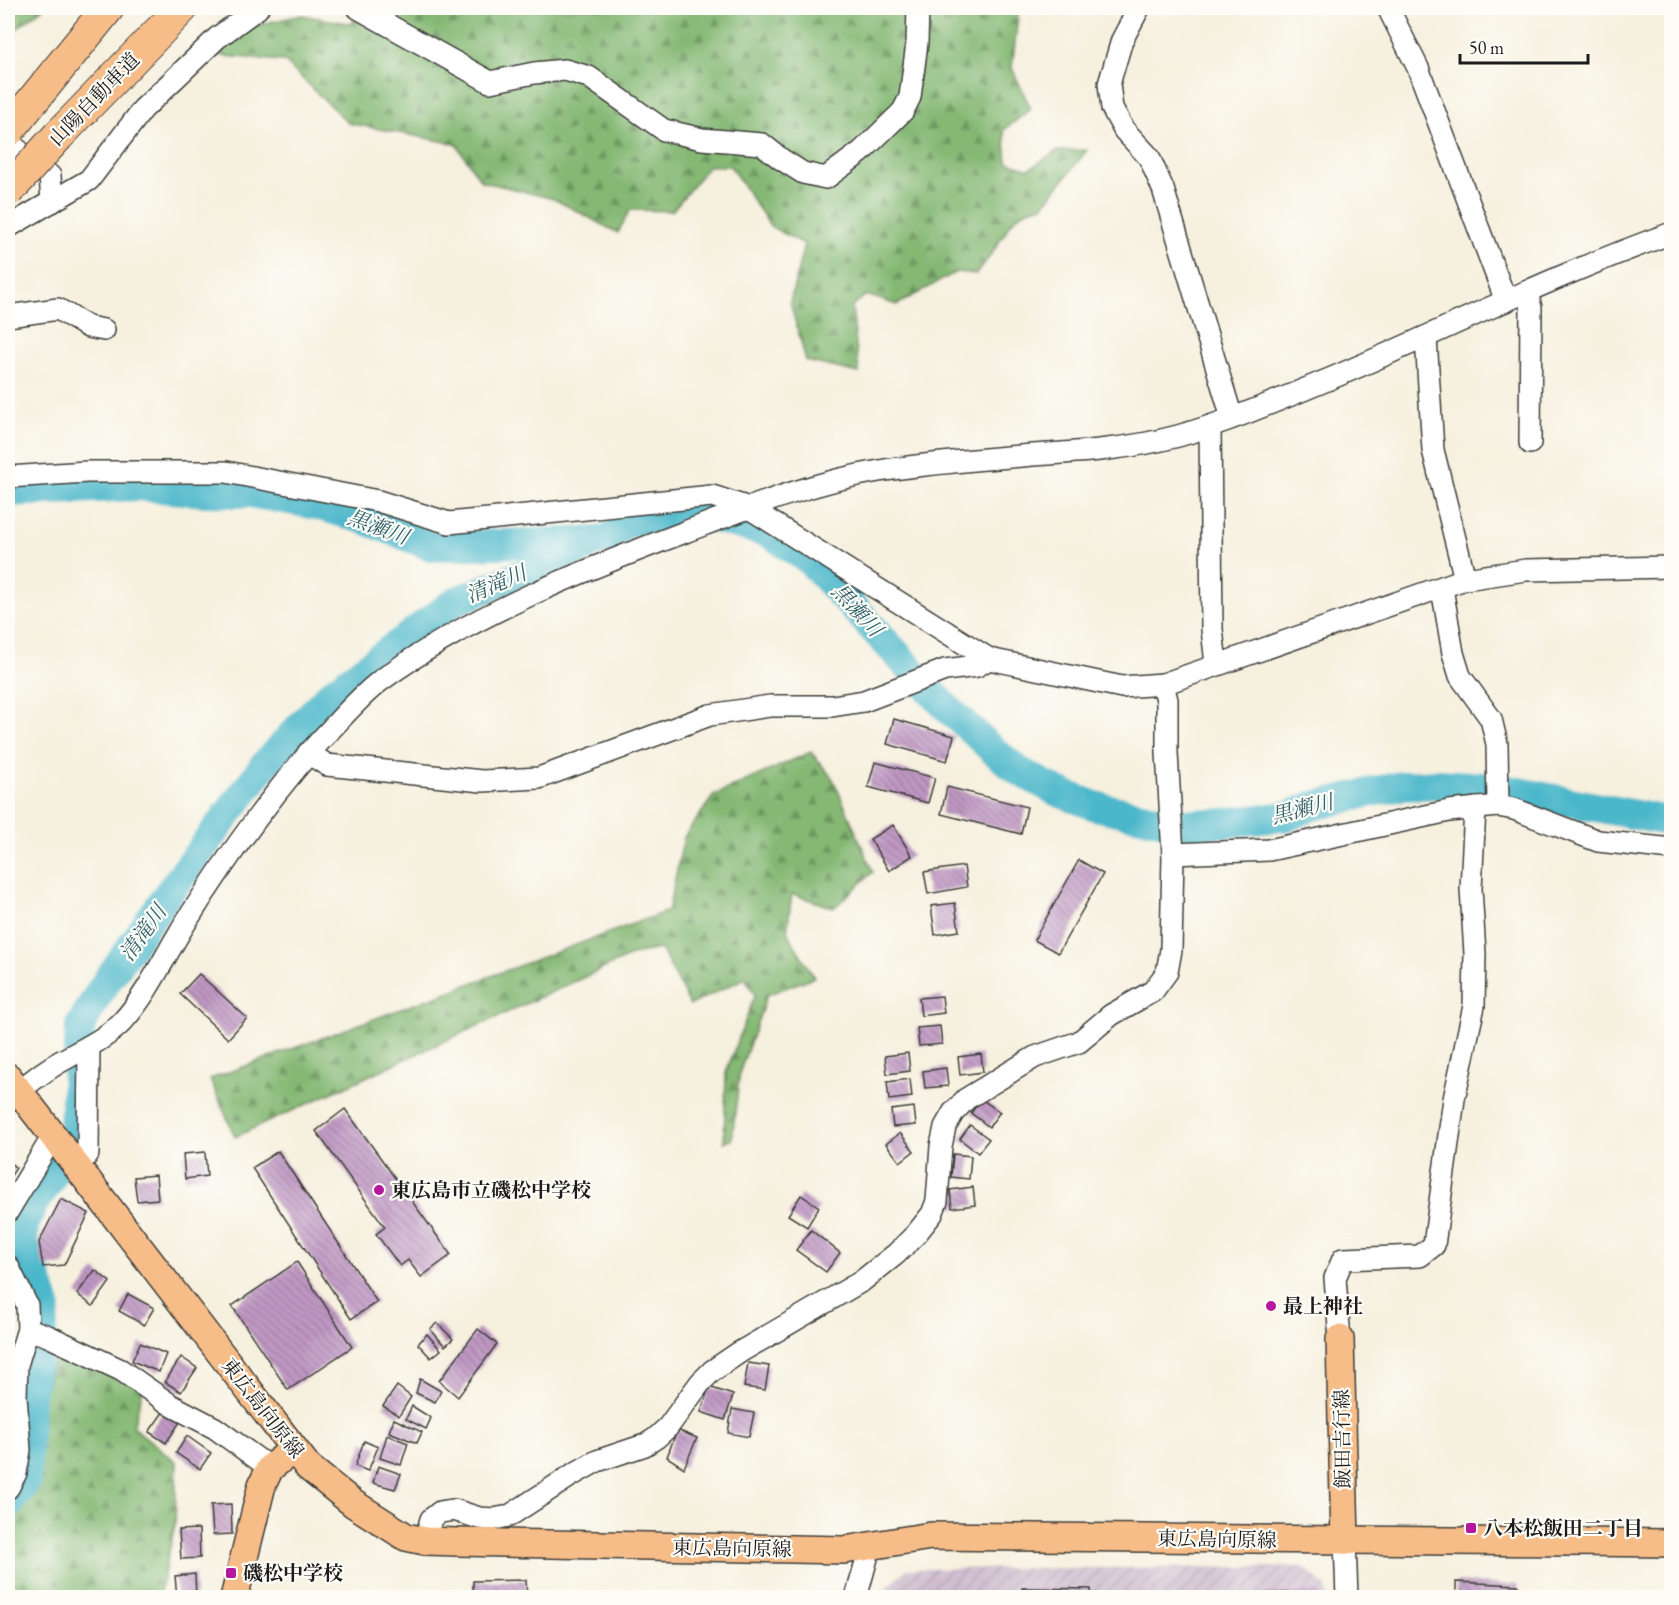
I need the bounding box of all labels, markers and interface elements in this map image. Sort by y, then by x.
scale bar [1460,27,1588,65]
text: 50 m [1469,36,1504,59]
street label: 山陽自動車道 [43,47,145,151]
water label: 黒瀬川 [344,503,414,551]
water label: 清滝川 [462,558,532,608]
water label: 黒瀬川 [826,577,890,643]
water label: 黒瀬川 [1268,787,1338,829]
water label: 清滝川 [113,898,173,966]
place label: 東広島市立磯松中学校 [391,1177,591,1203]
marker: 東広島市立磯松中学校 [372,1183,386,1197]
place label: 最上神社 [1283,1293,1363,1319]
marker: 最上神社 [1264,1299,1278,1313]
street label: 東広島向原線 [216,1353,310,1463]
street label: 飯田吉行線 [1328,1389,1356,1489]
place label: 八本松飯田二丁目 [1483,1515,1643,1541]
marker: 八本松飯田二丁目 [1464,1521,1478,1535]
street label: 東広島向原線 [1157,1525,1277,1553]
street label: 東広島向原線 [672,1534,792,1562]
place label: 磯松中学校 [243,1560,343,1586]
marker: 磯松中学校 [224,1566,238,1580]

